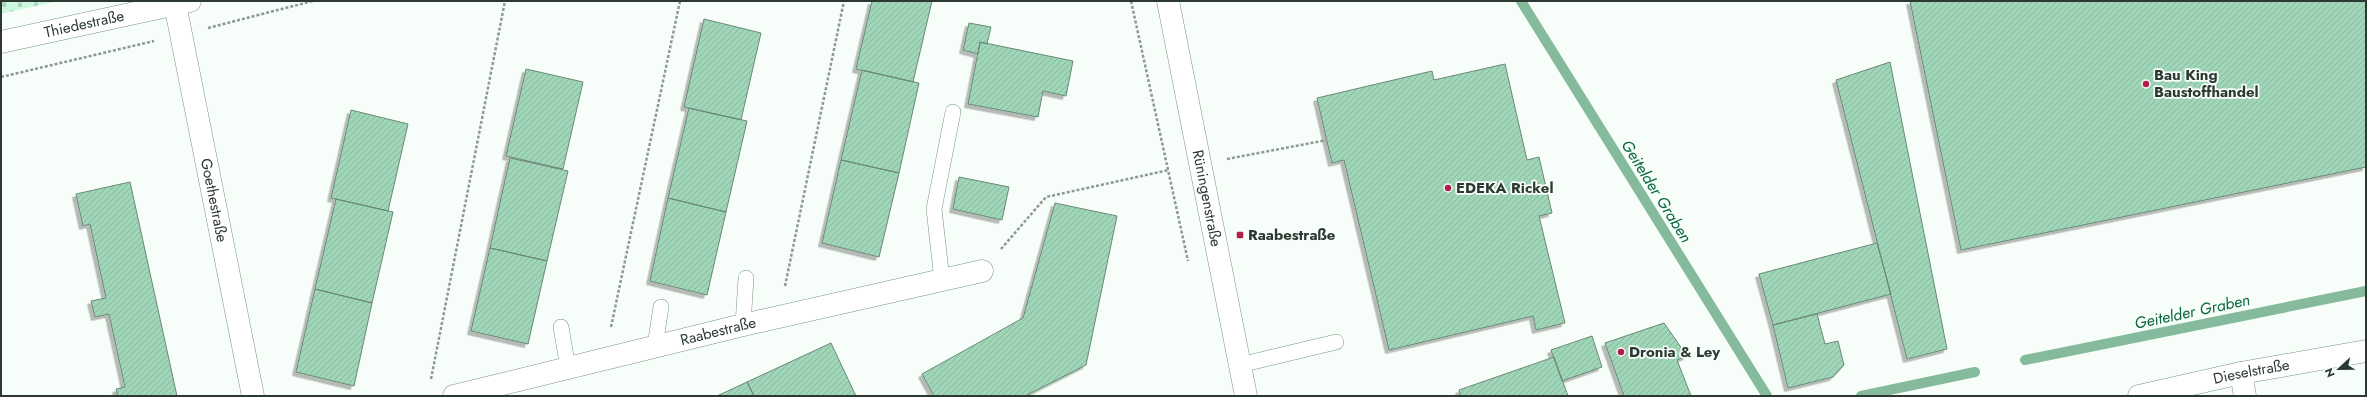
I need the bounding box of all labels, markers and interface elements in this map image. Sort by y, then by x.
street label: Thiedestraße [42,5,126,43]
place label: Bau King Baustoffhandel [2154,64,2259,103]
marker: Bau King Baustoffhandel [2141,79,2151,89]
water label: Geitelder Graben [1616,135,1697,247]
street label: Rüningenstraße [1187,148,1227,249]
street label: Goethestraße [195,156,233,244]
place label: EDEKA Rickel [1456,177,1553,199]
marker: EDEKA Rickel [1443,183,1453,193]
place label: Raabestraße [1248,224,1336,246]
marker: Raabestraße [1235,230,1245,240]
water label: Geitelder Graben [2132,288,2252,335]
street label: Raabestraße [678,311,758,351]
place label: Dronia & Ley [1629,341,1720,363]
marker: Dronia & Ley [1616,347,1626,357]
north arrow [2319,349,2359,389]
street label: Dieselstraße [2211,354,2292,390]
text: N [2321,366,2339,380]

